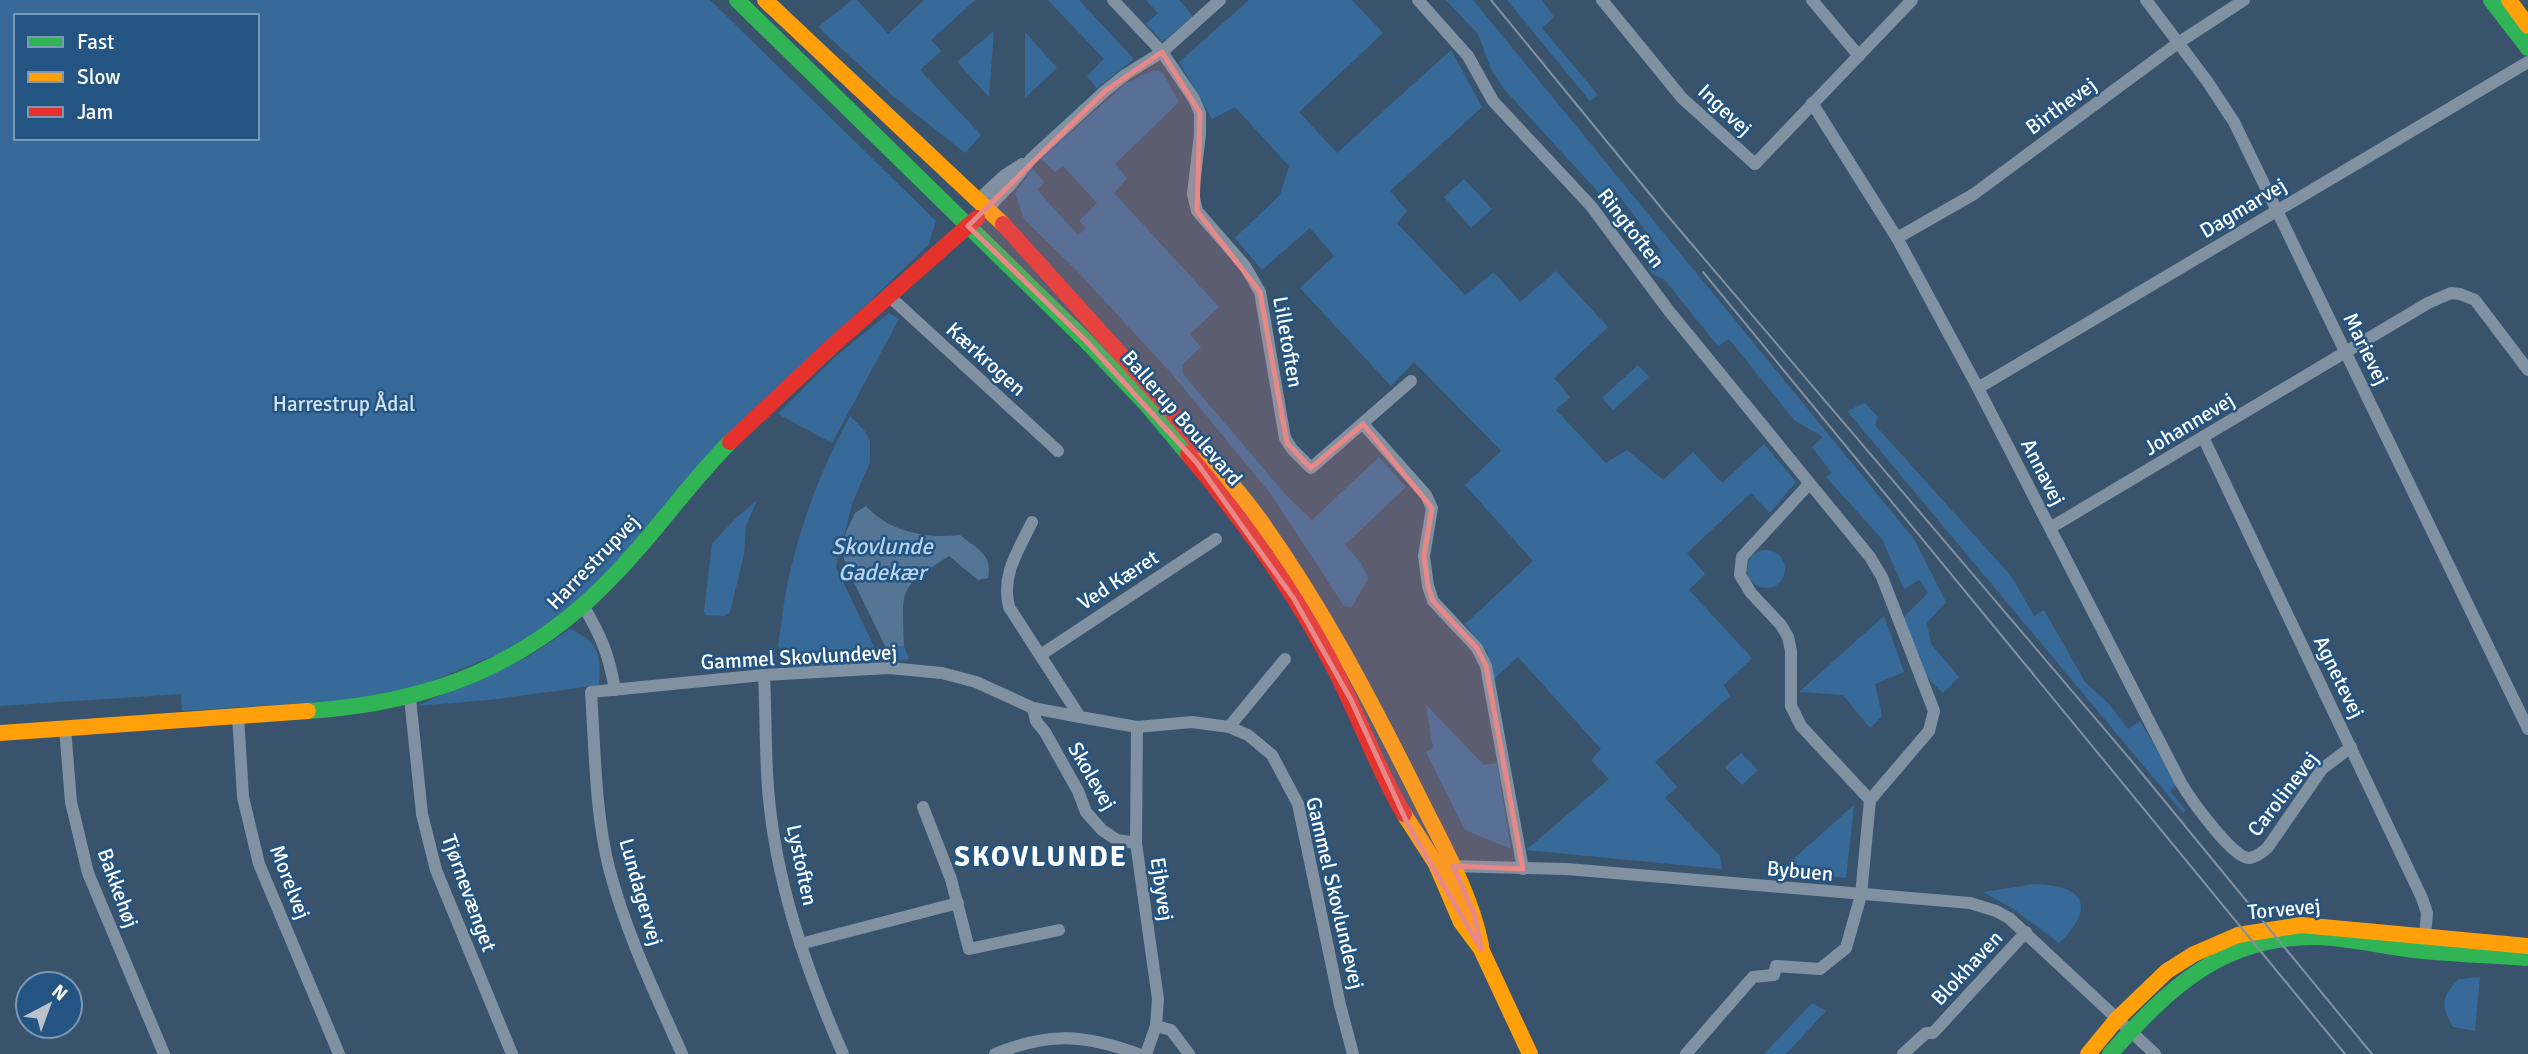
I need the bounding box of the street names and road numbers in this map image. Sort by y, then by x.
street label: Birthevej [2020,72,2102,140]
street label: Ingevej [1693,78,1757,142]
street label: Dagmarvej [2195,172,2291,244]
street label: Ringtoften [1592,183,1670,273]
street label: Lilletoften [1267,294,1309,390]
street label: Marievej [2337,309,2395,389]
street label: Kærkrogen [941,316,1031,402]
street label: Ballerup Boulevard [1116,345,1248,491]
street label: Johannevej [2139,387,2239,461]
street label: Annavej [2015,434,2071,510]
street label: Harrestrupvej [541,509,645,615]
street label: Ved Kæret [1073,544,1163,616]
street label: Agnetevej [2308,631,2370,723]
street label: Gammel Skovlundevej [700,639,898,675]
street label: Skolevej [1062,737,1122,815]
street label: Carolinevej [2242,746,2324,842]
street label: Gammel Skovlundevej [1300,794,1370,992]
street label: Lystoften [781,822,823,908]
street label: Tjørnevænget [436,831,502,955]
street label: Lundagervej [613,835,669,949]
street label: Morelvej [264,841,316,923]
street label: Bakkehøj [92,845,144,931]
street label: Ejbyvej [1145,855,1179,923]
street label: Bybuen [1766,855,1834,887]
street label: Torvevej [2246,893,2322,925]
street label: Blokhaven [1926,925,2008,1011]

